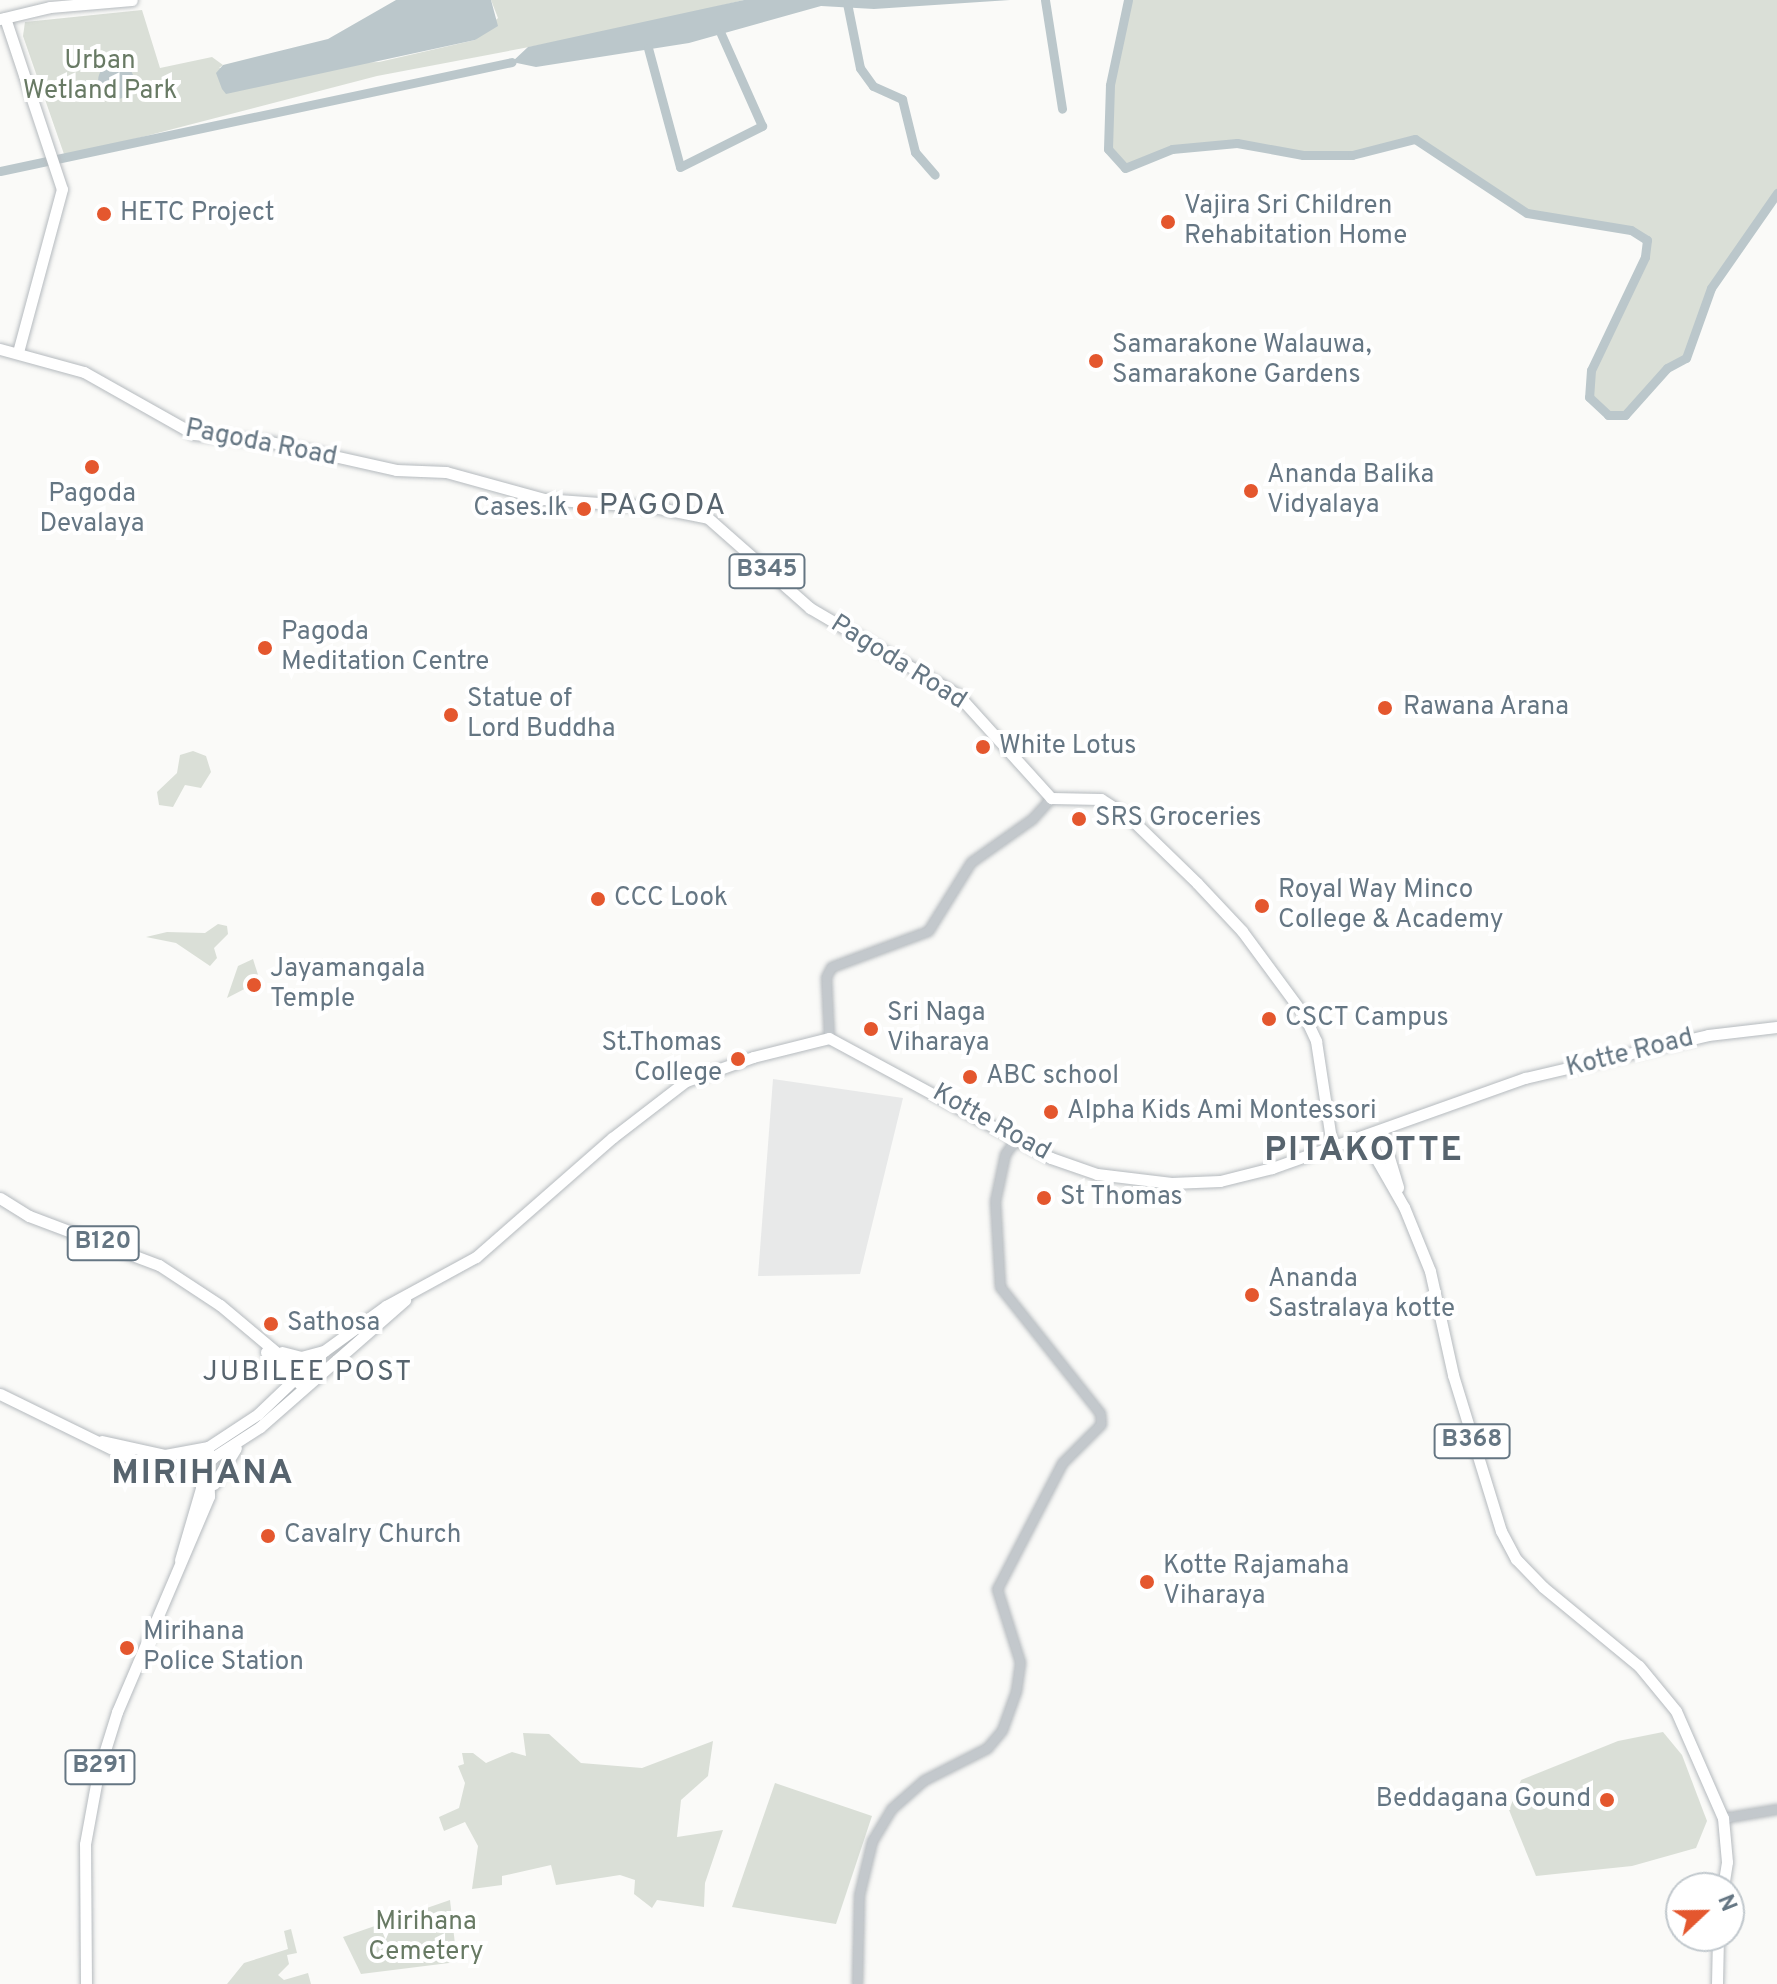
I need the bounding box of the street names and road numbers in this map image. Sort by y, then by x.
street label: Pagoda Road [182,414,340,474]
road number: B345 [727,551,807,591]
street label: Pagoda Road [824,609,972,717]
street label: Kotte Road [1563,1023,1697,1085]
street label: Kotte Road [927,1078,1055,1168]
road number: B120 [65,1223,141,1263]
road number: B368 [1432,1421,1512,1461]
road number: B291 [64,1747,136,1787]

